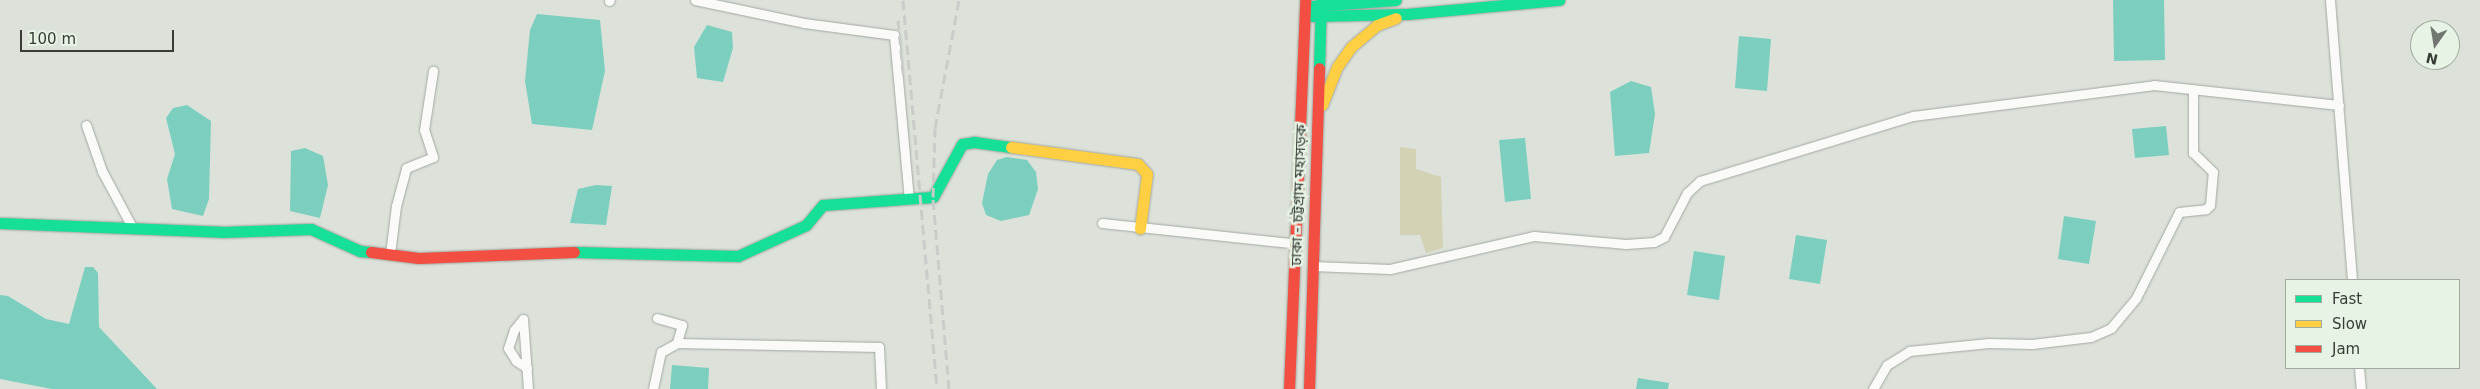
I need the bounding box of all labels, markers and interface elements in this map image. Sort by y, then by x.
scale bar [22,20,176,52]
north arrow [2410,20,2460,70]
text: 100 m [28,30,76,48]
text: N [2424,50,2439,68]
street label: ঢাকা - চট্টগ্রাম মহাসড়ক [1288,124,1310,266]
legend [2285,279,2460,369]
text: Fast [2332,290,2362,308]
text: Slow [2332,315,2367,333]
text: Jam [2332,340,2360,358]

